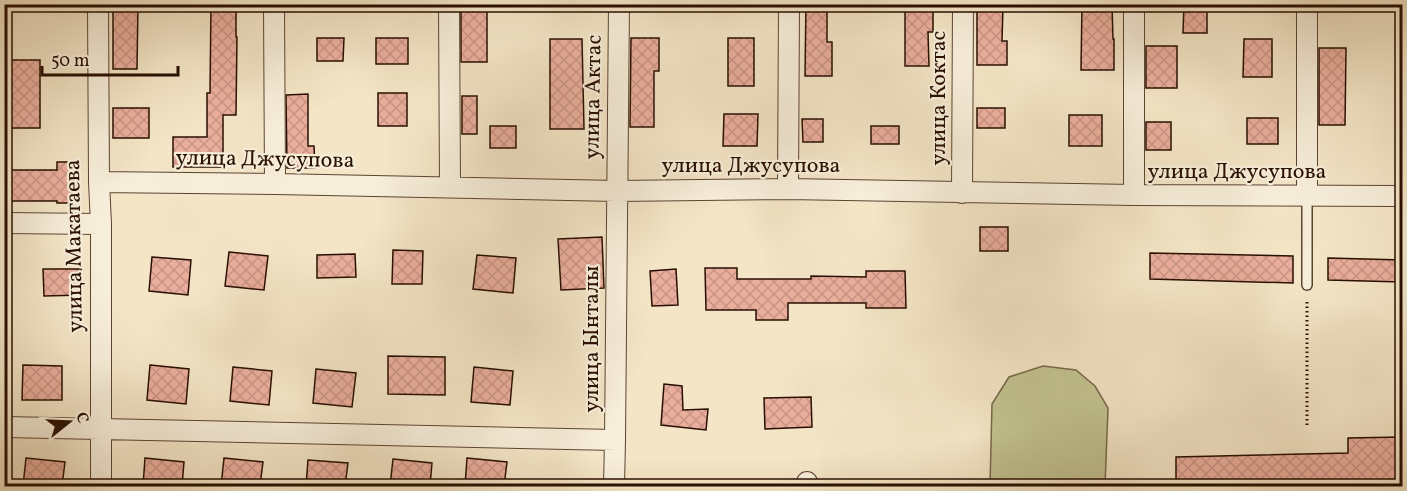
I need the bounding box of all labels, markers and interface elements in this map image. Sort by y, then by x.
street label: улица Коктас [924,30,955,165]
street label: улица Актас [577,34,611,160]
scale bar [42,39,178,77]
text: 50 m [51,49,90,74]
street label: улица Джусупова [175,143,355,177]
street label: улица Джусупова [661,151,841,182]
street label: улица Джусупова [1147,157,1327,188]
street label: улица Макатаева [58,159,92,333]
street label: улица Ынталы [577,265,608,413]
north arrow [39,392,99,452]
text: С [69,410,93,426]

